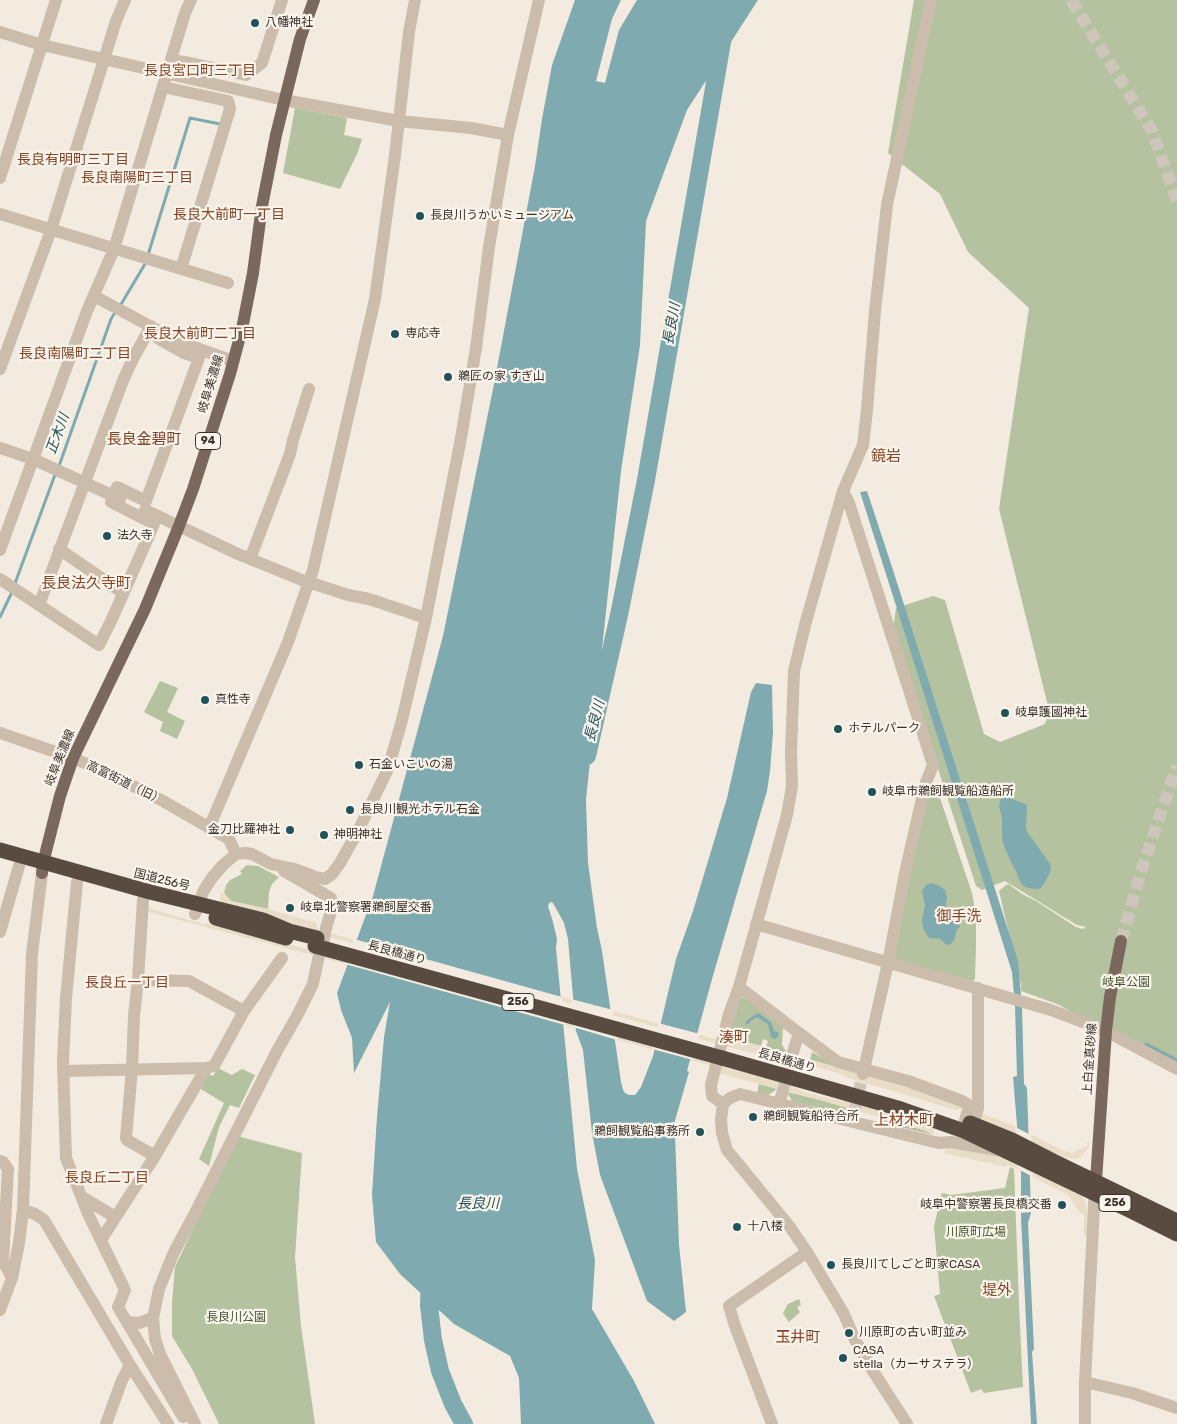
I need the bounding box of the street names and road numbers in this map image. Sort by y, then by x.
street label: 岐阜美濃線 [195,353,227,415]
road number: 94 [196,432,220,450]
street label: 岐阜美濃線 [42,727,78,789]
street label: 高富街道（旧） [84,758,166,808]
street label: 国道256号 [132,866,192,894]
street label: 長良橋通り [366,938,428,968]
road number: 256 [502,994,534,1010]
street label: 上白金真砂線 [1080,1023,1100,1095]
street label: 長良橋通り [756,1046,818,1076]
road number: 256 [1099,1194,1131,1212]

